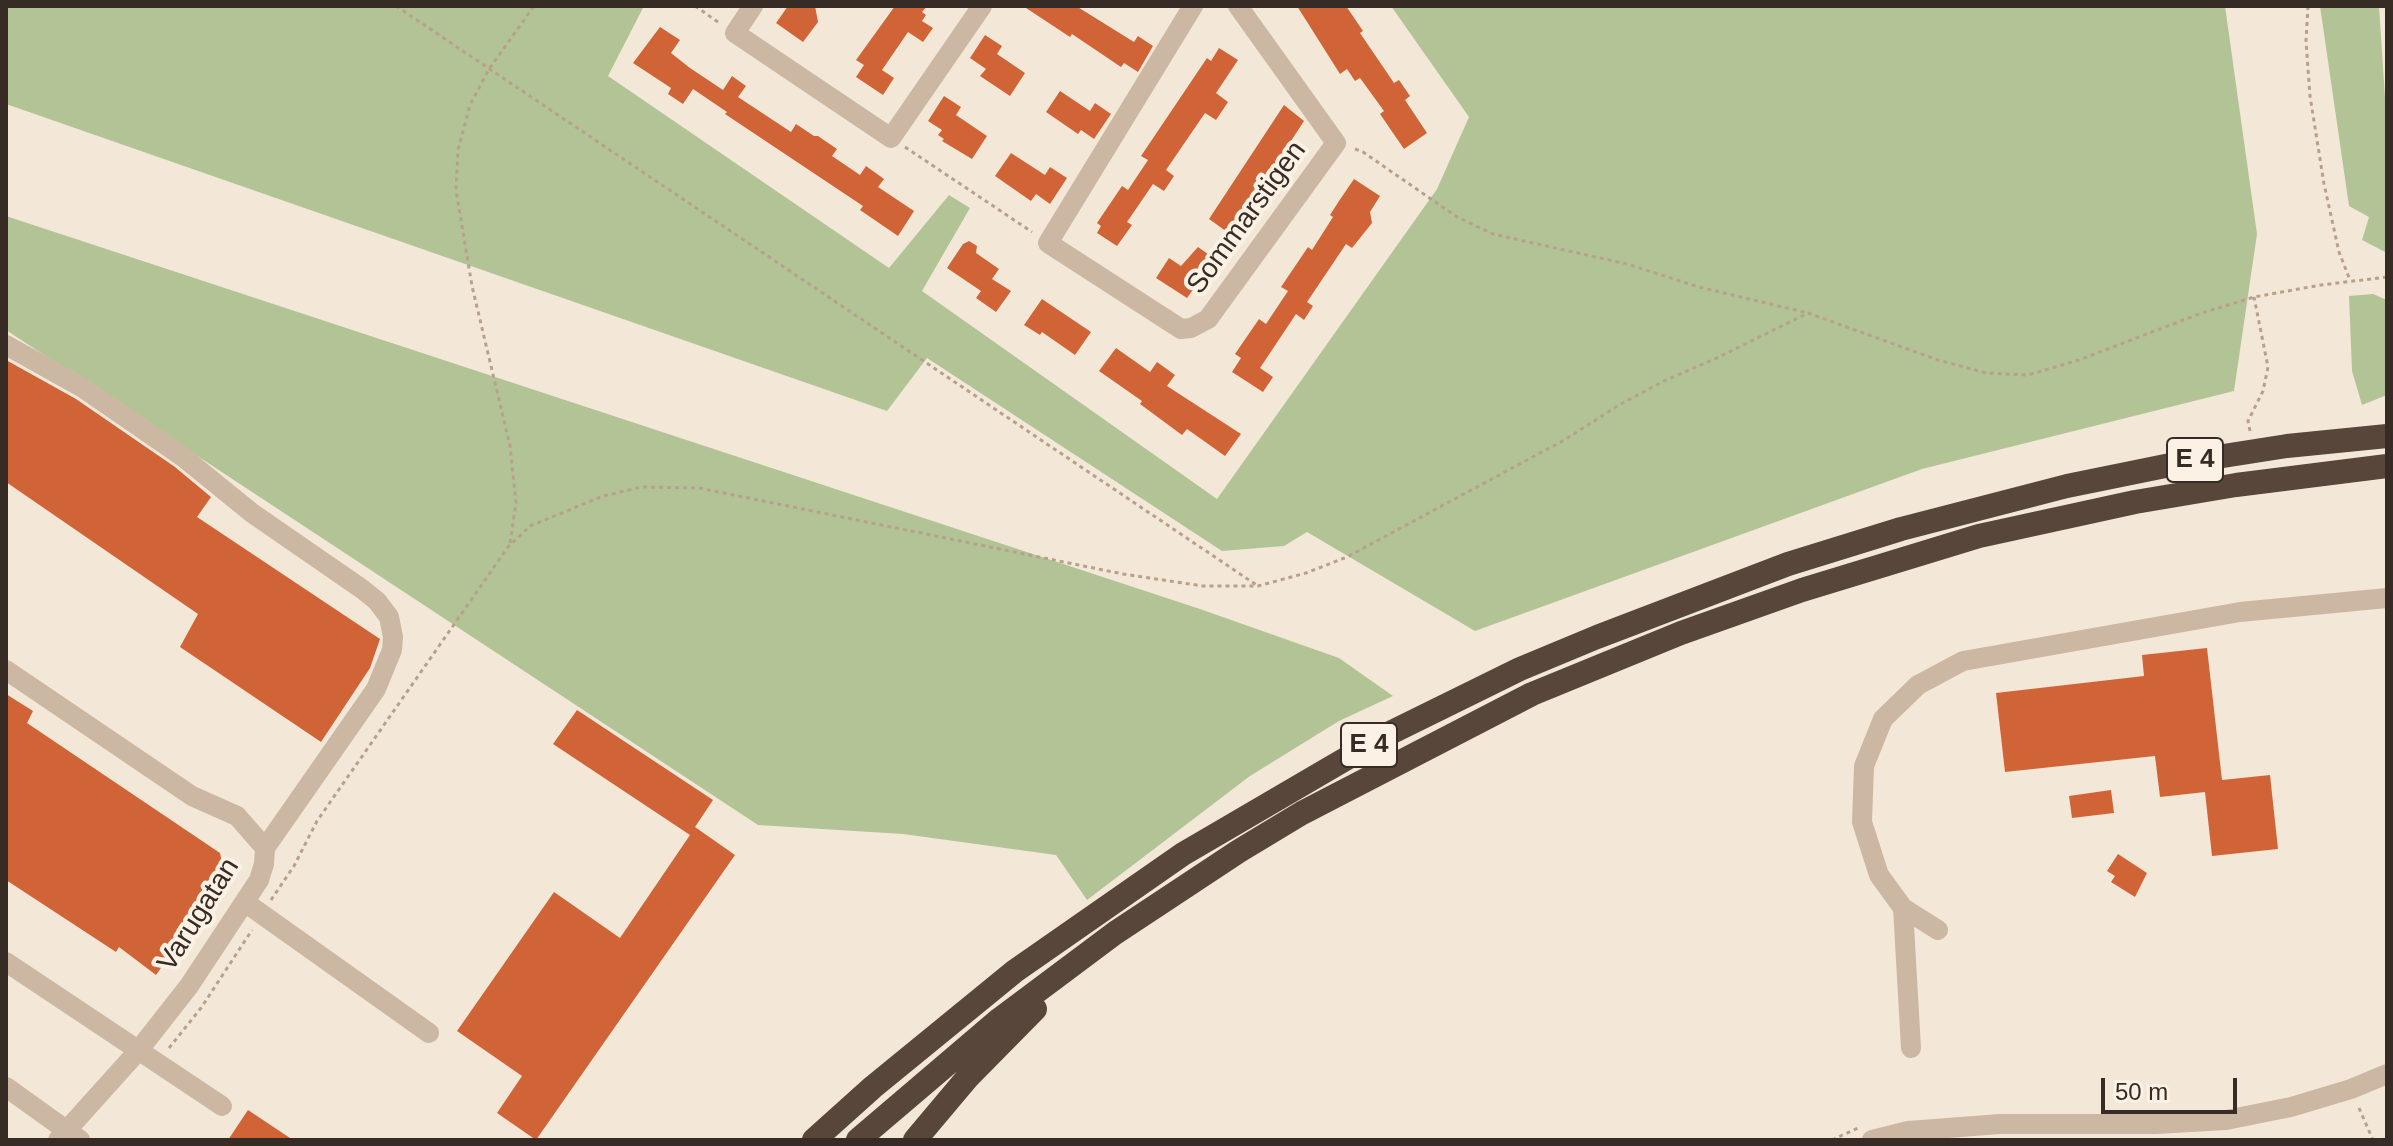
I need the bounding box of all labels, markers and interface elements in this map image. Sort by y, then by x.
street label: Sommarstigen [1180,135,1314,301]
road number: E 4 [2167,438,2223,482]
road number: E 4 [1341,723,1397,767]
street label: Varugatan [151,852,247,978]
scale bar [2105,1062,2241,1112]
text: 50 m [2115,1078,2168,1105]

